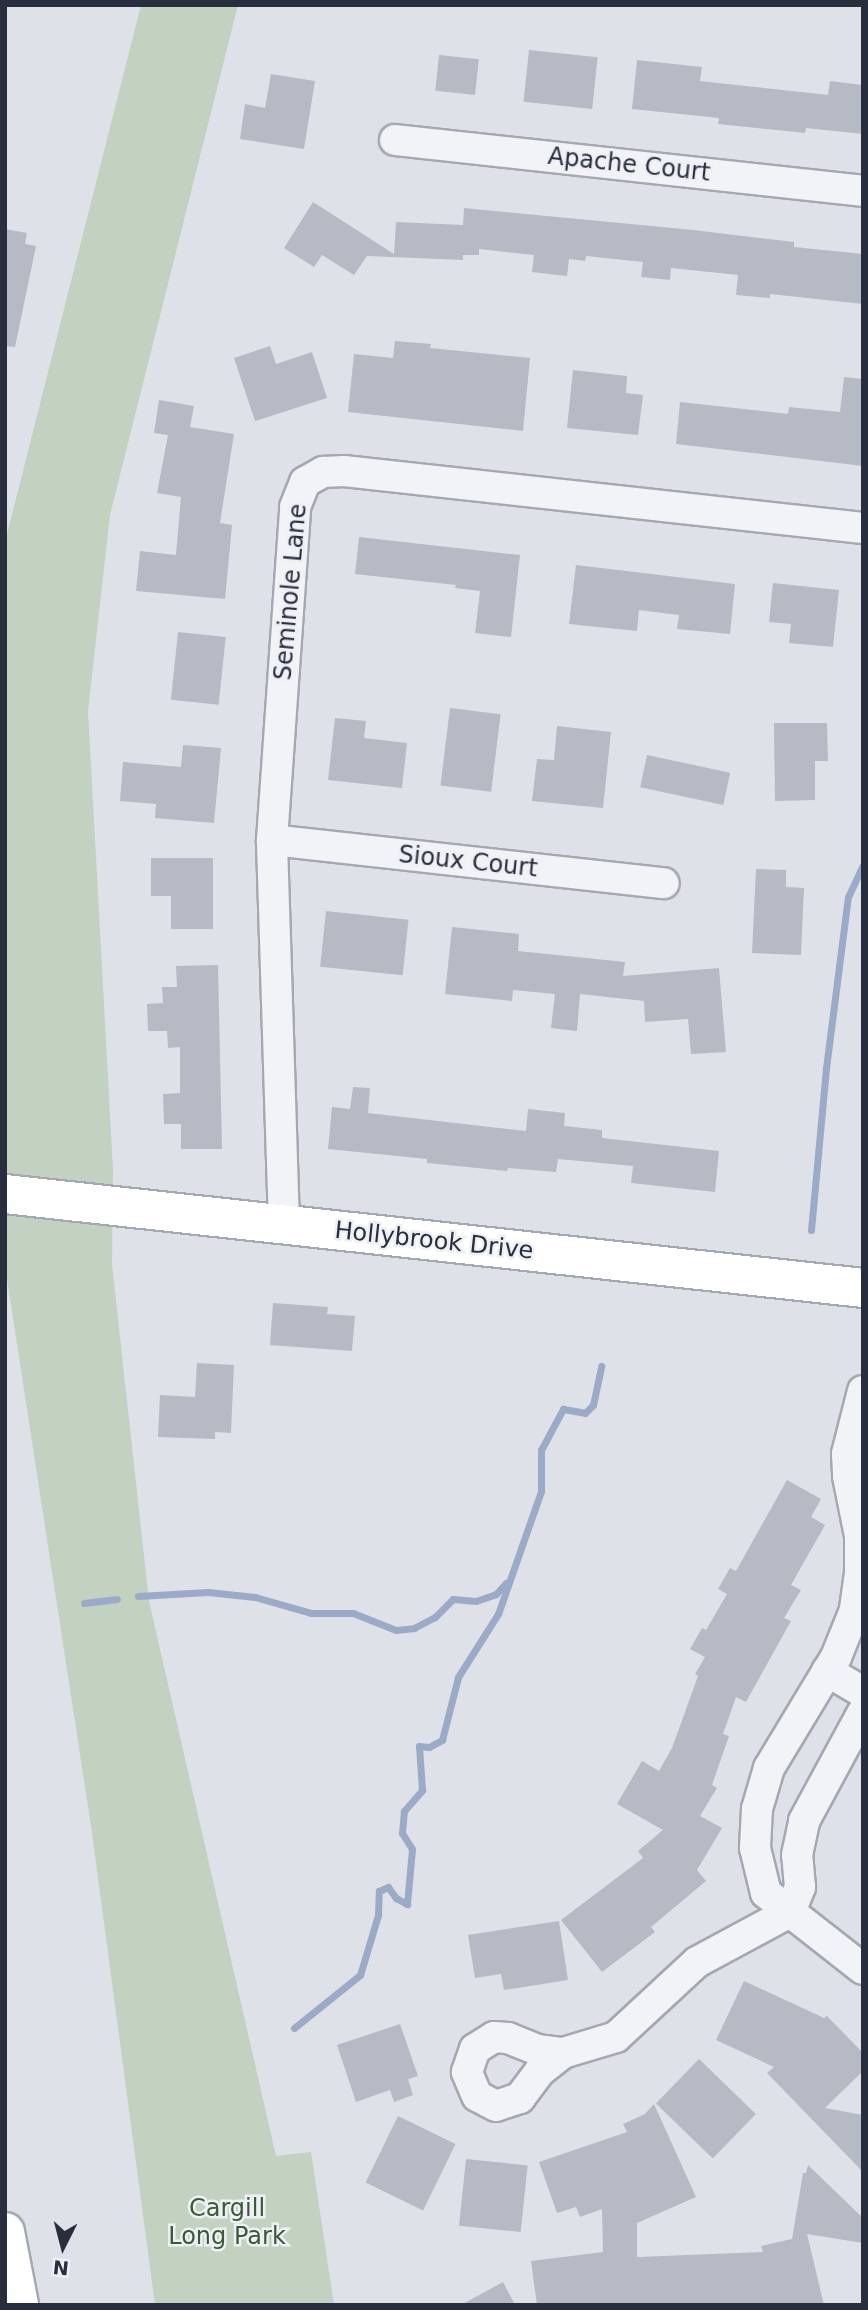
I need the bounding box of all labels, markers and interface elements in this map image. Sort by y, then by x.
street label: Apache Court [546,142,712,188]
street label: Seminole Lane [269,503,313,681]
street label: Sioux Court [397,840,539,884]
street label: Hollybrook Drive [333,1216,535,1266]
park label: Cargill Long Park [168,2195,286,2251]
north arrow [28,2212,98,2282]
text: N [52,2256,70,2280]

